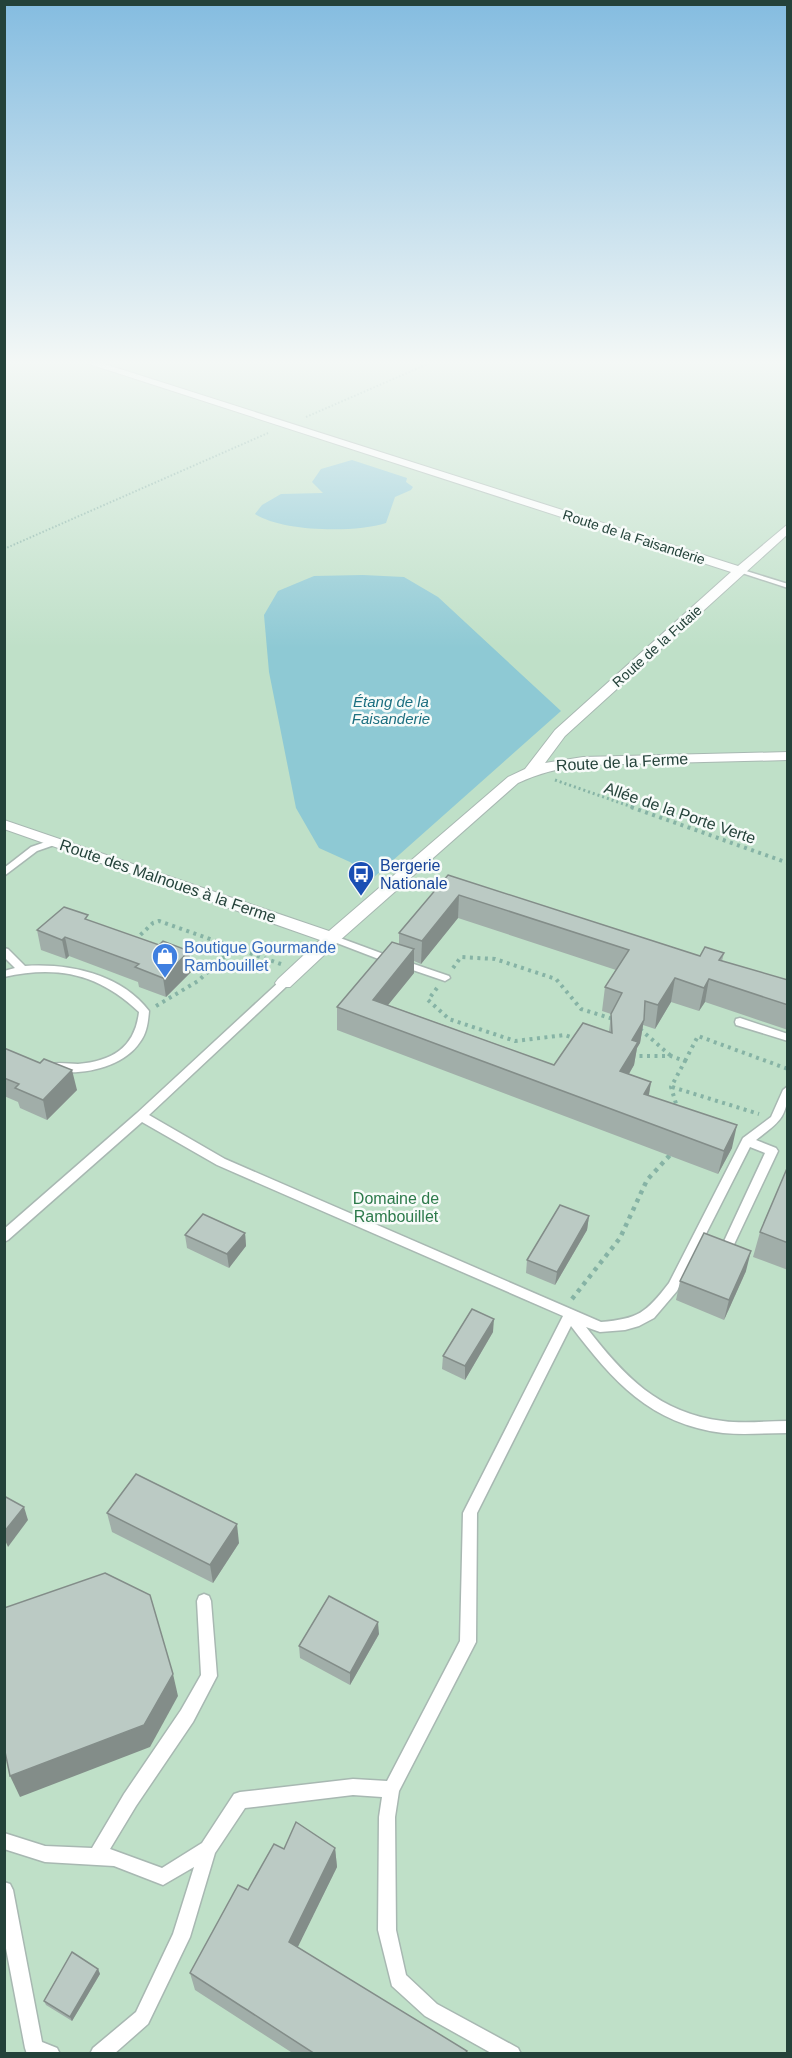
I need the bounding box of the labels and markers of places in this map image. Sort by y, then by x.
place label: Bergerie Nationale [380,857,448,892]
bus stop icon: Bergerie Nationale [346,859,376,897]
place label: Boutique Gourmande Rambouillet [184,939,336,974]
shop icon: Boutique Gourmande Rambouillet [150,941,180,979]

